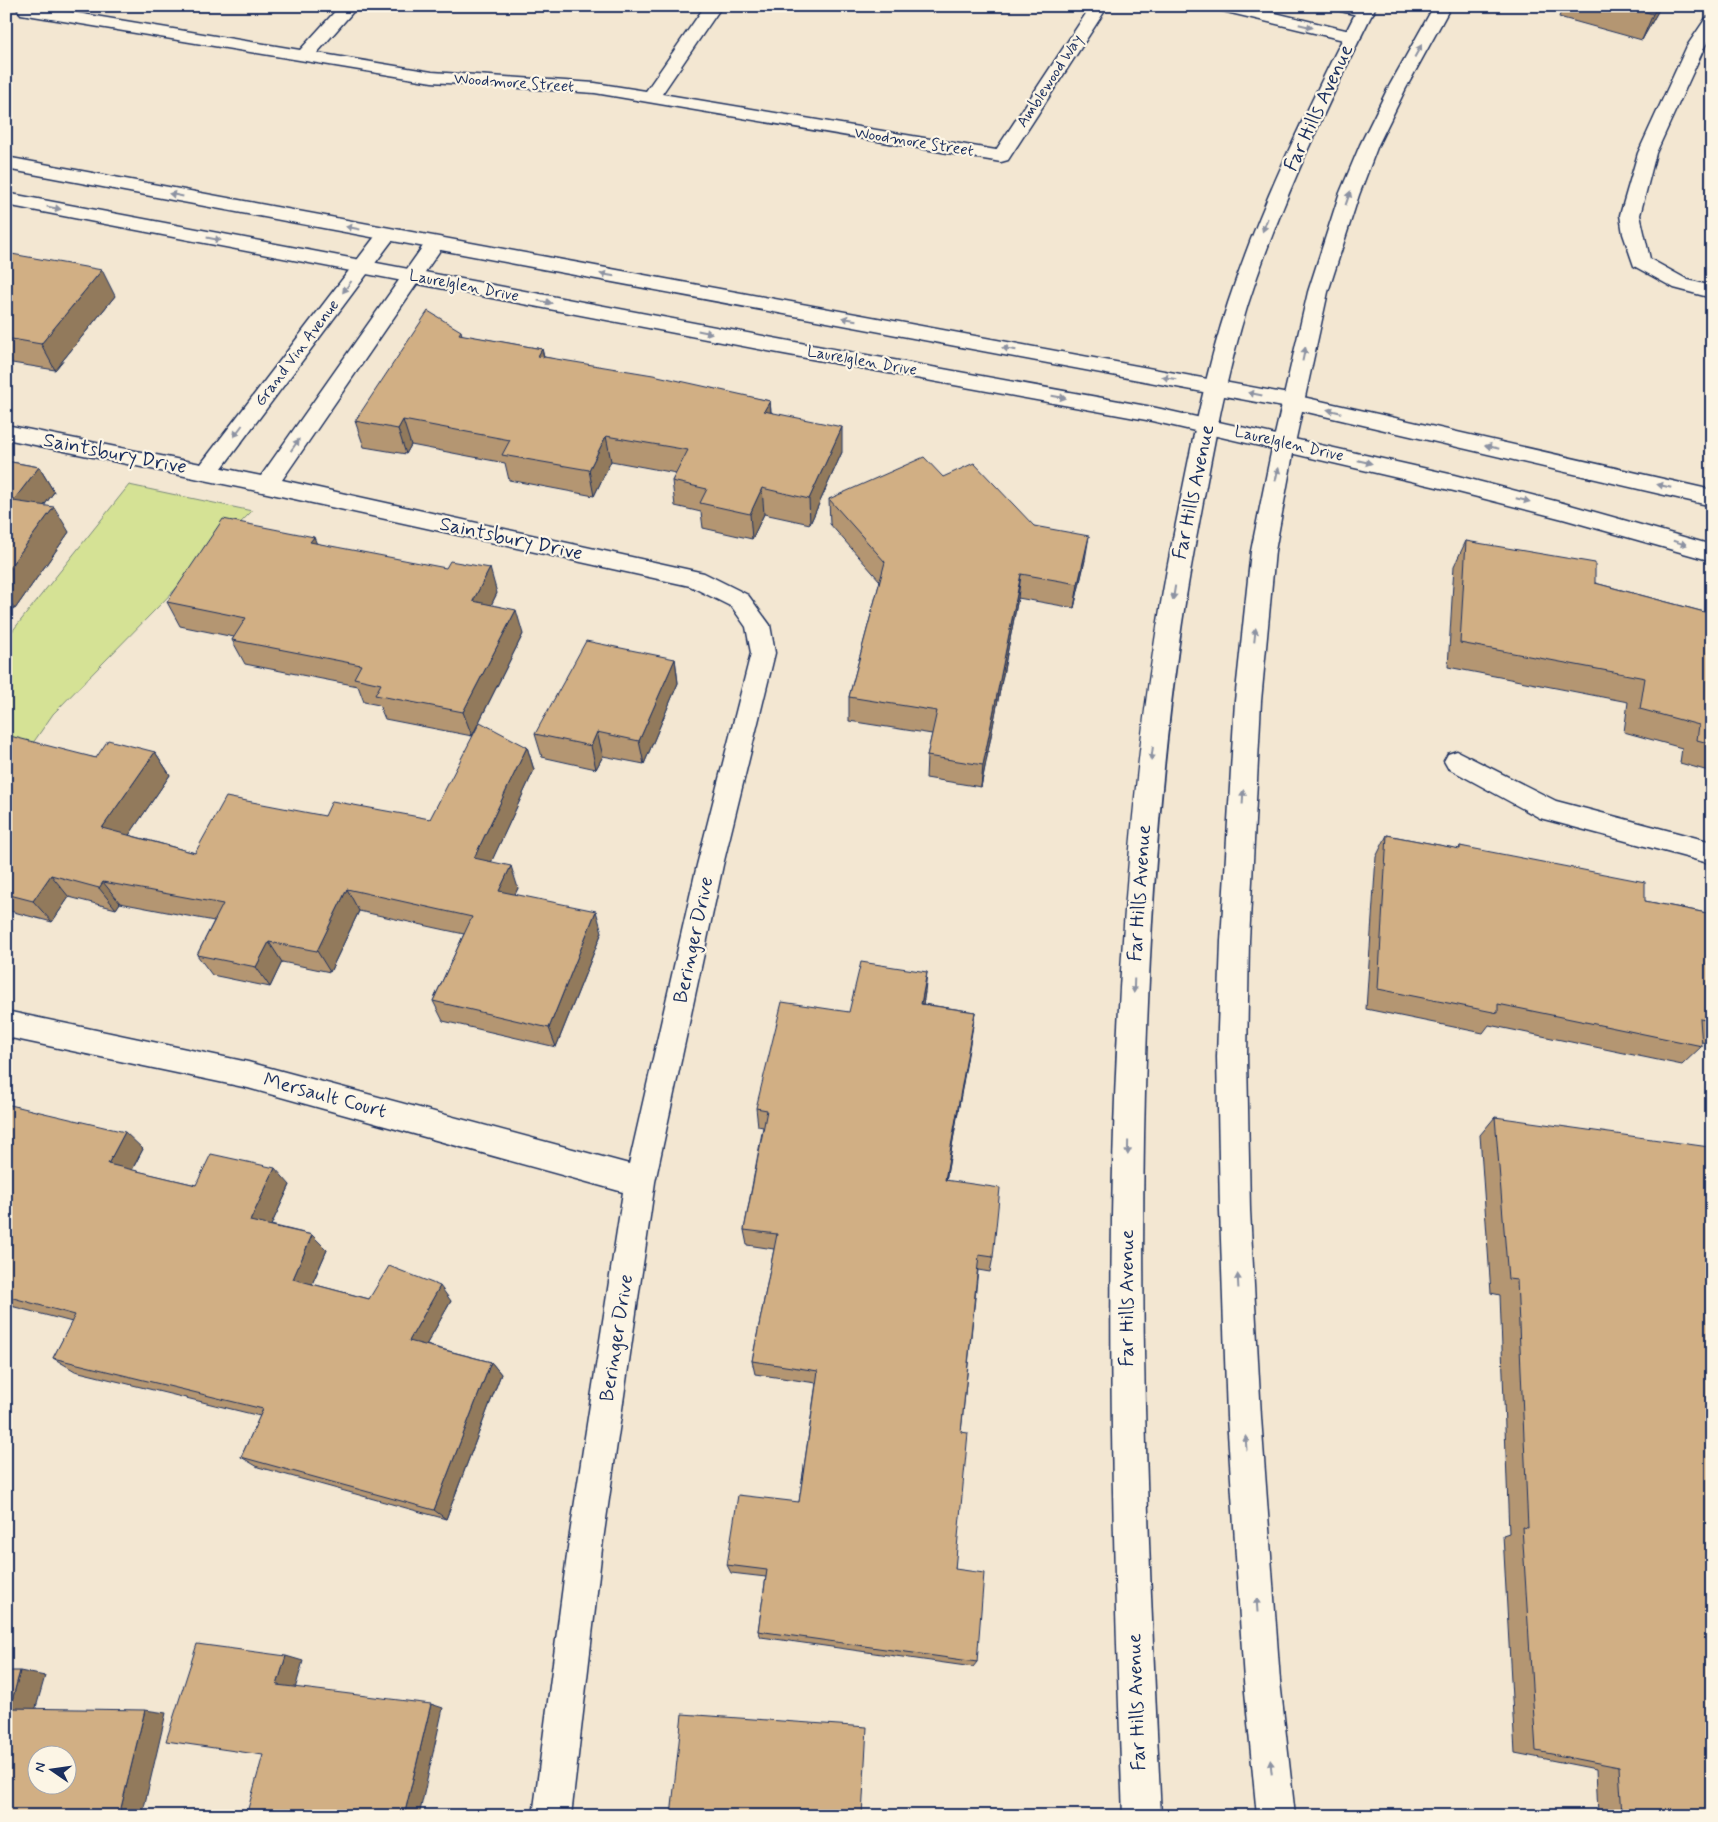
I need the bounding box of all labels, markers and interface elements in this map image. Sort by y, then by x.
one-way arrow [1298,22,1313,30]
street label: Amblewood Way [1012,30,1088,132]
street label: Far Hills Avenue [1278,40,1360,176]
one-way arrow [1413,45,1422,58]
street label: Woodmore Street [453,68,575,98]
street label: Woodmore Street [853,122,975,162]
one-way arrow [1344,190,1352,205]
one-way arrow [168,191,183,199]
one-way arrow [47,205,63,213]
one-way arrow [1261,218,1268,233]
one-way arrow [344,223,360,231]
one-way arrow [206,235,222,243]
street label: Laurelglen Drive [407,265,521,307]
one-way arrow [599,270,615,278]
one-way arrow [341,280,352,293]
street label: Grand Vin Avenue [250,295,344,411]
one-way arrow [538,298,554,306]
one-way arrow [841,315,857,323]
one-way arrow [697,328,713,336]
street label: Laurelglen Drive [805,341,919,381]
one-way arrow [1001,344,1017,352]
one-way arrow [1300,346,1308,362]
one-way arrow [1161,374,1177,382]
one-way arrow [1247,390,1263,398]
one-way arrow [1052,393,1068,401]
one-way arrow [1326,407,1341,415]
street label: Laurelglen Drive [1232,421,1346,467]
street label: Far Hills Avenue [1167,422,1222,562]
one-way arrow [233,424,243,438]
street label: Saintsbury Drive [41,427,189,481]
one-way arrow [290,438,300,452]
one-way arrow [1484,443,1500,451]
one-way arrow [1358,458,1373,466]
one-way arrow [1273,467,1281,482]
one-way arrow [1657,482,1672,490]
one-way arrow [1515,496,1531,504]
street label: Saintsbury Drive [437,511,585,567]
one-way arrow [1672,540,1687,548]
one-way arrow [1170,586,1178,602]
one-way arrow [1251,627,1259,643]
one-way arrow [1148,747,1156,763]
one-way arrow [1240,789,1248,805]
street label: Far Hills Avenue [1122,823,1158,962]
street label: Beringer Drive [667,874,721,1006]
one-way arrow [1130,978,1138,994]
street label: Mersault Court [261,1067,389,1125]
one-way arrow [1124,1141,1132,1157]
street label: Far Hills Avenue [1114,1229,1141,1367]
street label: Beringer Drive [594,1272,640,1404]
one-way arrow [1233,1273,1241,1289]
one-way arrow [1241,1435,1249,1451]
one-way arrow [1252,1597,1260,1613]
street label: Far Hills Avenue [1121,1633,1153,1771]
north arrow [28,1744,78,1794]
one-way arrow [1267,1759,1275,1775]
text: N [30,1761,50,1774]

